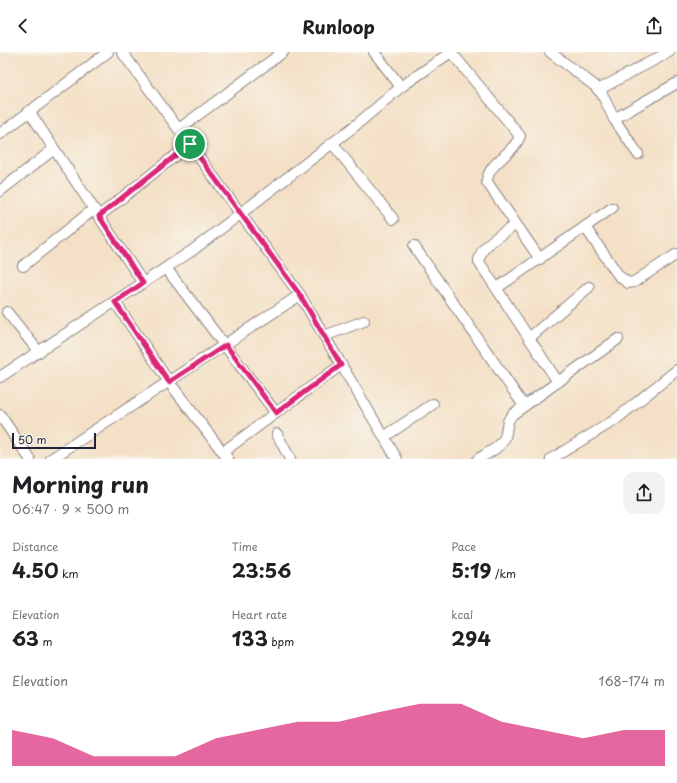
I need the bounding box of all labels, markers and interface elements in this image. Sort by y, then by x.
text: Runloop [302,13,375,40]
icon: back [12,15,34,37]
icon: share [643,15,665,37]
pin [173,127,207,161]
icon: arrive [179,133,201,155]
scale bar [12,431,96,450]
text: 50 m [18,431,47,448]
text: Morning run [12,467,149,500]
button: share [623,472,665,514]
text: 06:47 · 9 × 500 m [12,499,129,518]
text: Distance [12,538,58,555]
text: Time [232,538,258,555]
text: Pace [451,538,476,555]
text: 4.50 [12,555,59,585]
text: 23:56 [232,555,291,585]
text: 5:19 [451,555,492,585]
text: km [59,565,79,582]
text: /km [492,565,516,582]
text: Elevation [12,606,59,623]
text: Heart rate [232,606,287,623]
text: kcal [451,606,473,623]
text: 63 [12,623,39,653]
text: 133 [232,623,268,653]
text: 294 [451,623,491,653]
text: m [39,633,53,650]
text: bpm [268,633,294,650]
text: Elevation [12,671,68,690]
text: 168–174 m [599,671,665,690]

